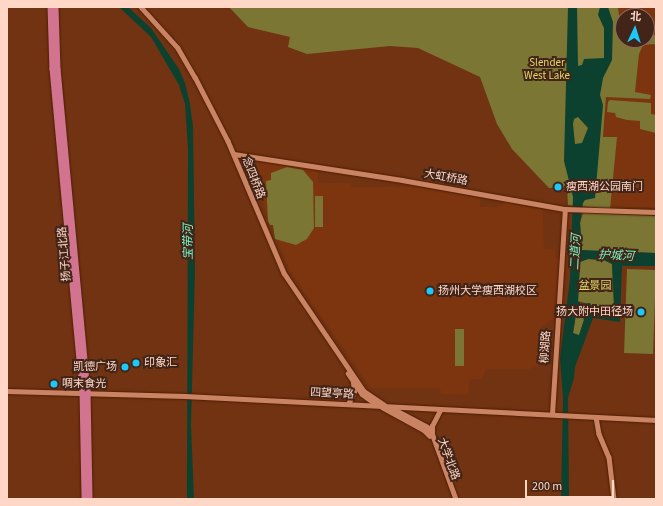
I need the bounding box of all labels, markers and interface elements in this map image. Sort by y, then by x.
north arrow [615,8,655,48]
text: 北 [630,9,642,24]
park label: Slender West Lake [524,57,570,83]
street label: 念四桥路 [239,155,267,201]
street label: 大虹桥路 [423,168,469,188]
place label: 瘦西湖公园南门 [566,180,643,194]
marker: 瘦西湖公园南门 [553,182,563,192]
water label: 宝带河 [182,224,196,260]
street label: 扬子江北路 [56,226,74,282]
water label: 二道河 [568,234,584,270]
water label: 护城河 [598,248,634,264]
park label: 盆景园 [579,279,611,293]
place label: 扬州大学瘦西湖校区 [438,284,537,298]
marker: 扬州大学瘦西湖校区 [425,286,435,296]
place label: 扬大附中田径场 [556,305,633,319]
marker: 扬大附中田径场 [636,307,646,317]
street label: 柳湖路 [538,330,554,364]
place label: 印象汇 [144,356,177,370]
marker: 印象汇 [131,358,141,368]
place label: 凯德广场 [73,360,117,374]
marker: 凯德广场 [120,362,130,372]
place label: 啁末食光 [62,377,106,391]
marker: 啁末食光 [49,379,59,389]
street label: 四望亭路 [310,386,354,402]
street label: 大学北路 [434,436,462,482]
scale bar [527,472,616,498]
text: 200 m [532,478,562,495]

